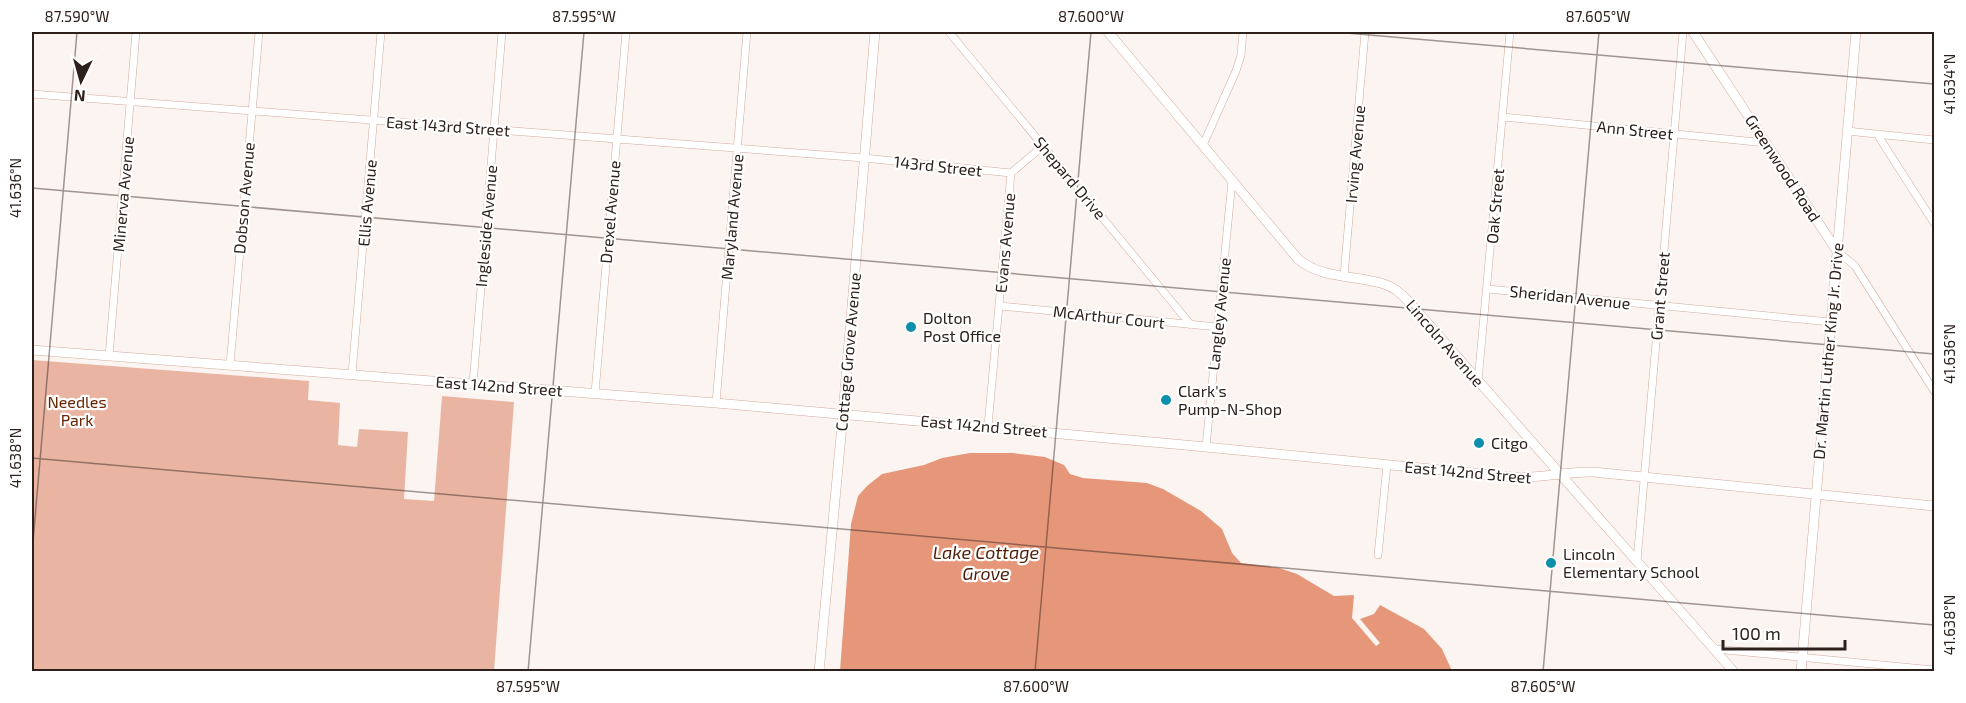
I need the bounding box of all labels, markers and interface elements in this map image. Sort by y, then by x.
text: 87.590°W [45,7,109,25]
text: 87.595°W [552,7,616,25]
text: 87.600°W [1058,7,1124,25]
text: 87.605°W [1566,7,1630,25]
north arrow [51,51,111,111]
text: 41.634°N [1940,54,1958,114]
text: N [73,86,86,106]
street label: Irving Avenue [1341,104,1368,204]
street label: Greenwood Road [1742,111,1825,225]
street label: East 143rd Street [385,112,511,139]
street label: Ann Street [1596,116,1674,143]
street label: Shepard Drive [1030,133,1110,223]
street label: Minerva Avenue [108,135,137,253]
street label: Dobson Avenue [229,141,258,255]
street label: 143rd Street [893,151,983,180]
street label: Maryland Avenue [717,153,746,281]
text: 41.636°N [6,158,24,218]
street label: Ellis Avenue [353,159,380,247]
street label: Drexel Avenue [596,160,623,264]
street label: Ingleside Avenue [471,164,500,288]
street label: Oak Street [1482,168,1507,244]
street label: Evans Avenue [991,192,1018,294]
street label: Dr. Martin Luther King Jr. Drive [1809,242,1846,460]
street label: Grant Street [1646,251,1673,341]
street label: Langley Avenue [1203,257,1234,371]
street label: Cottage Grove Avenue [831,272,864,432]
street label: Sheridan Avenue [1509,281,1631,312]
street label: Lincoln Avenue [1402,295,1488,390]
street label: McArthur Court [1052,301,1166,332]
place label: Dolton Post Office [923,308,1001,345]
marker: Dolton Post Office [904,320,918,334]
text: 41.636°N [1940,324,1958,384]
street label: East 142nd Street [435,372,563,399]
place label: Clark's Pump-N-Shop [1178,381,1282,418]
park label: Needles Park [47,392,107,429]
marker: Clark's Pump-N-Shop [1159,393,1173,407]
street label: East 142nd Street [920,410,1048,441]
text: 41.638°N [6,428,24,488]
place label: Citgo [1491,433,1528,452]
marker: Citgo [1472,436,1486,450]
street label: East 142nd Street [1404,456,1532,487]
water label: Lake Cottage Grove [933,541,1040,584]
place label: Lincoln Elementary School [1563,544,1699,581]
marker: Lincoln Elementary School [1544,556,1558,570]
text: 41.638°N [1940,595,1958,655]
scale bar [1723,613,1844,651]
text: 100 m [1732,622,1781,644]
text: 87.595°W [496,677,560,695]
text: 87.600°W [1003,677,1069,695]
text: 87.605°W [1511,677,1575,695]

